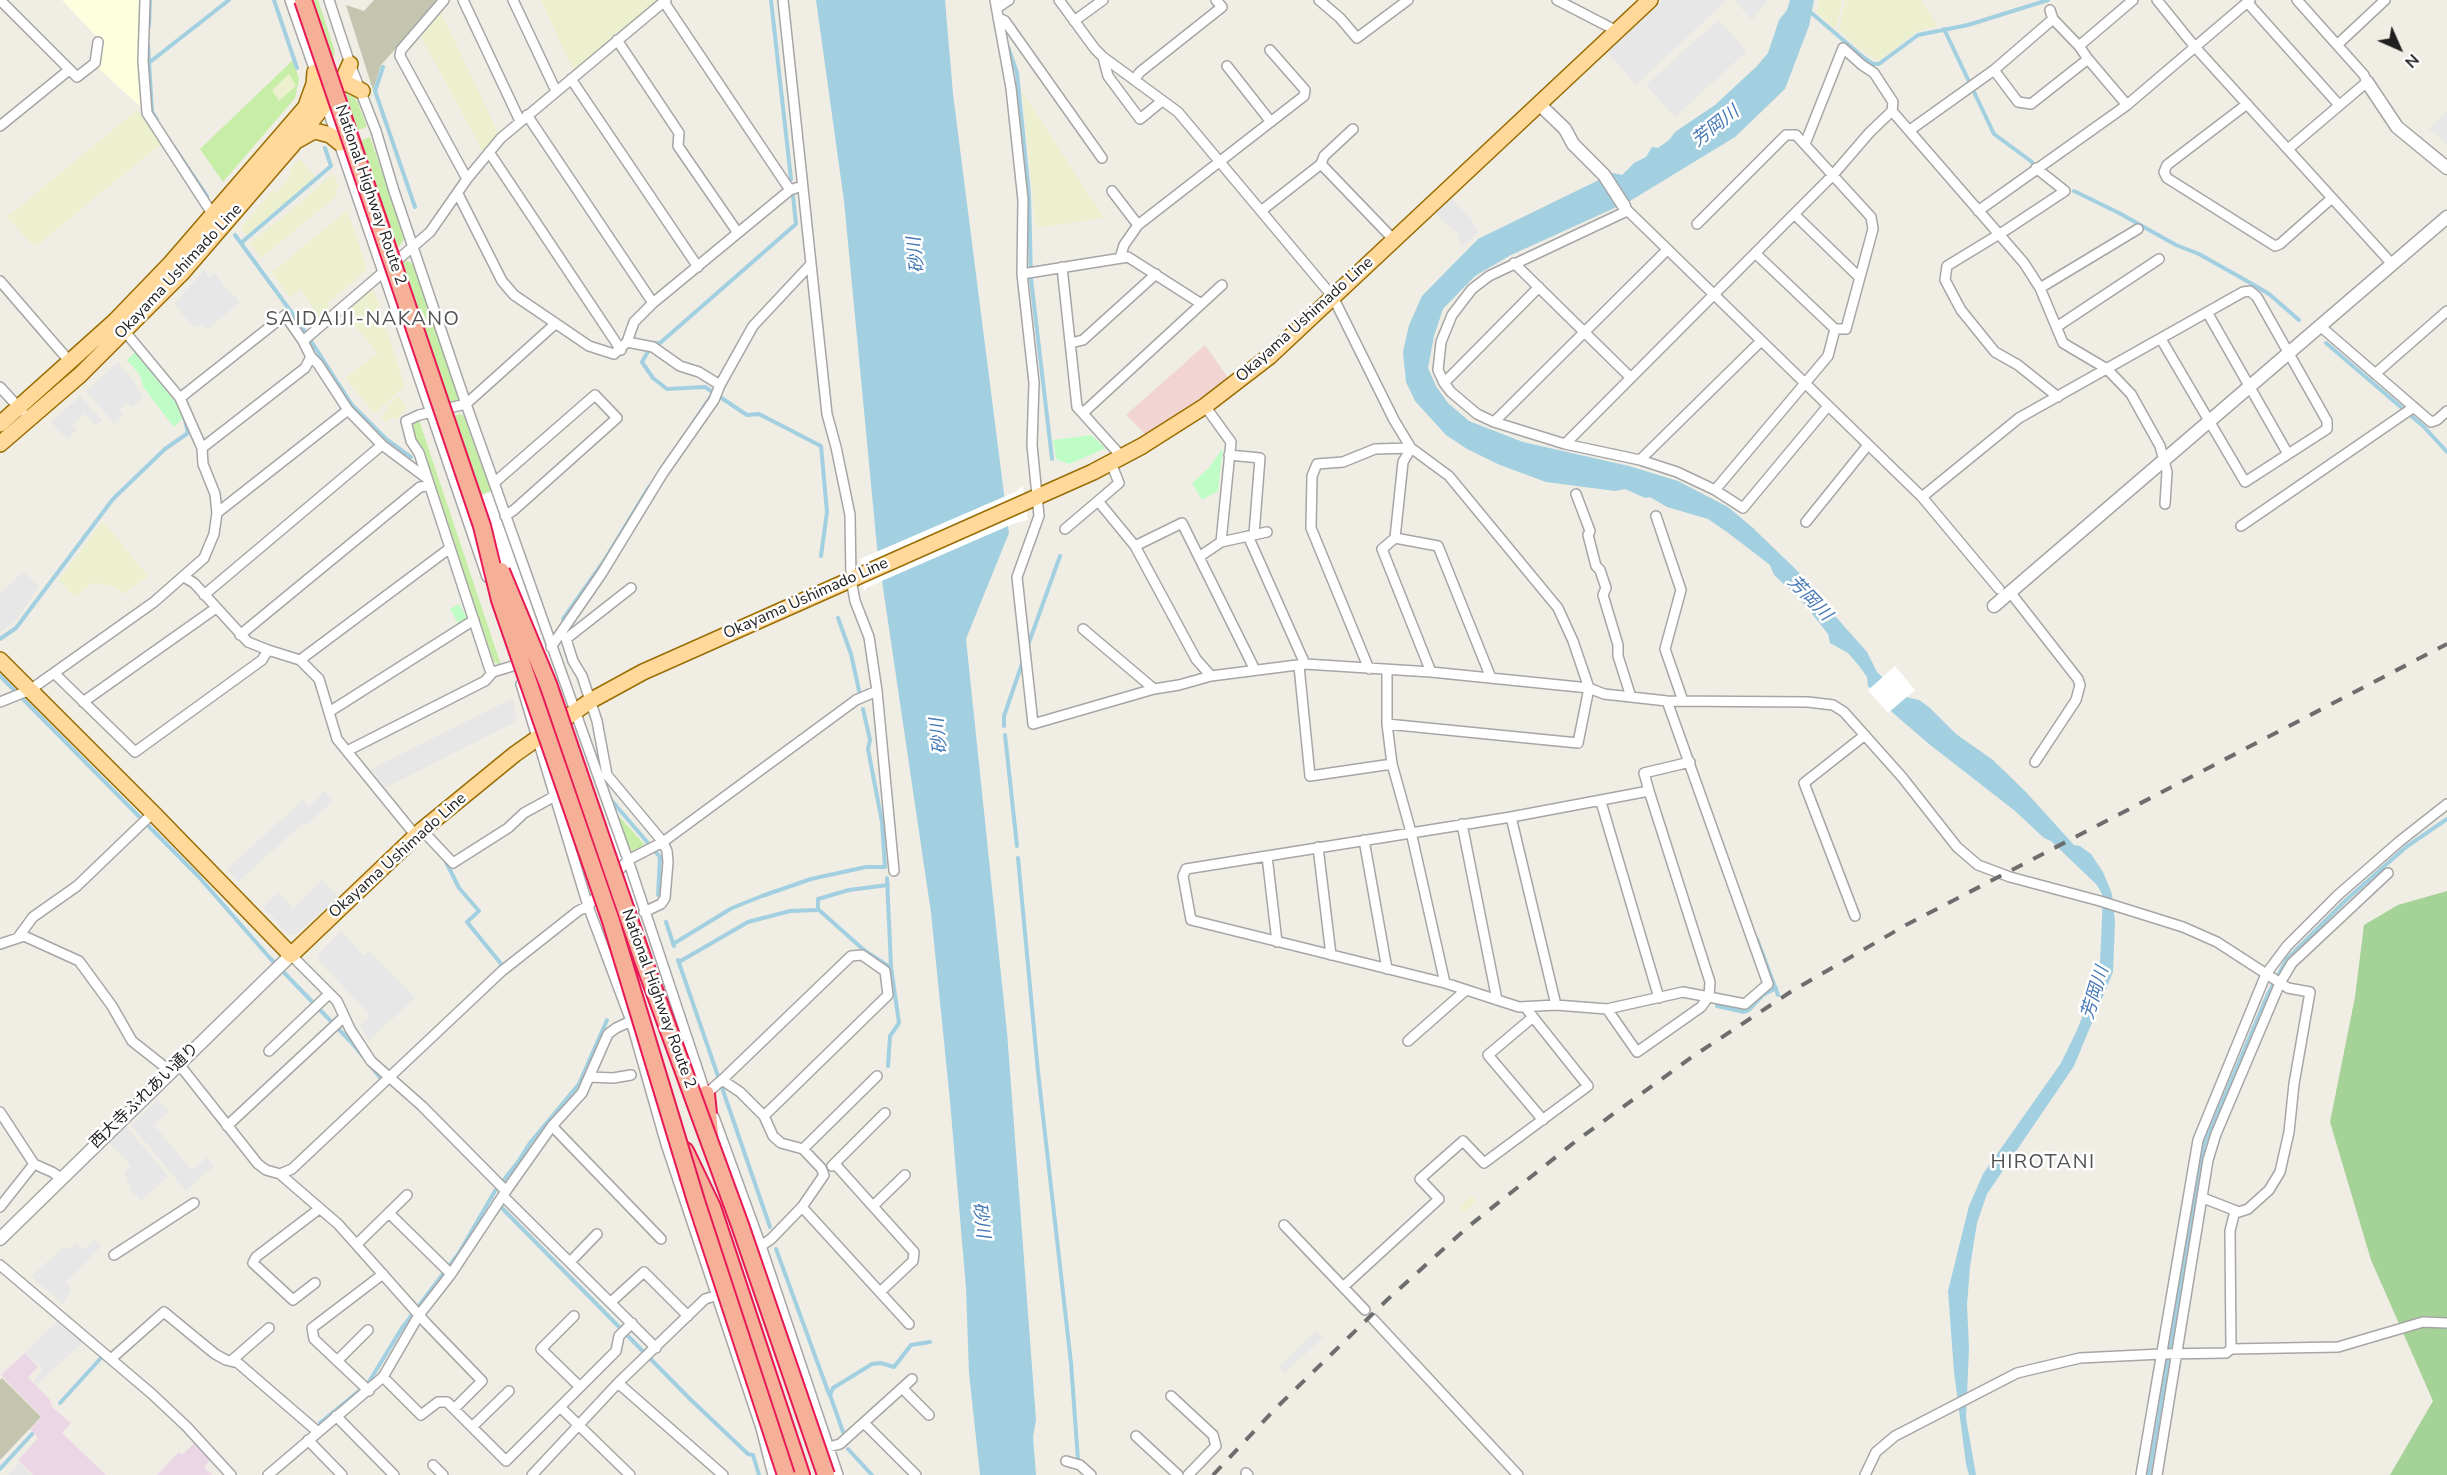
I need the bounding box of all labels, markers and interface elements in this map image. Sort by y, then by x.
north arrow [2369,18,2429,78]
text: N [2400,49,2424,73]
street label: National Highway Route 2 [330,102,410,288]
water label: 芳岡川 [1688,102,1744,152]
street label: Okayama Ushimado Line [111,200,247,344]
water label: 砂川 [904,236,930,274]
street label: Okayama Ushimado Line [1232,253,1378,387]
district label: SAIDAIJI-NAKANO [266,308,460,332]
street label: Okayama Ushimado Line [721,554,891,644]
water label: 芳岡川 [1782,572,1836,626]
water label: 砂川 [927,717,953,755]
street label: Okayama Ushimado Line [325,789,471,923]
street label: National Highway Route 2 [617,907,699,1091]
water label: 芳岡川 [2078,964,2114,1022]
street label: 西大寺ふれあい通り [87,1039,203,1153]
district label: HIROTANI [1990,1151,2096,1175]
water label: 砂川 [967,1201,993,1239]

